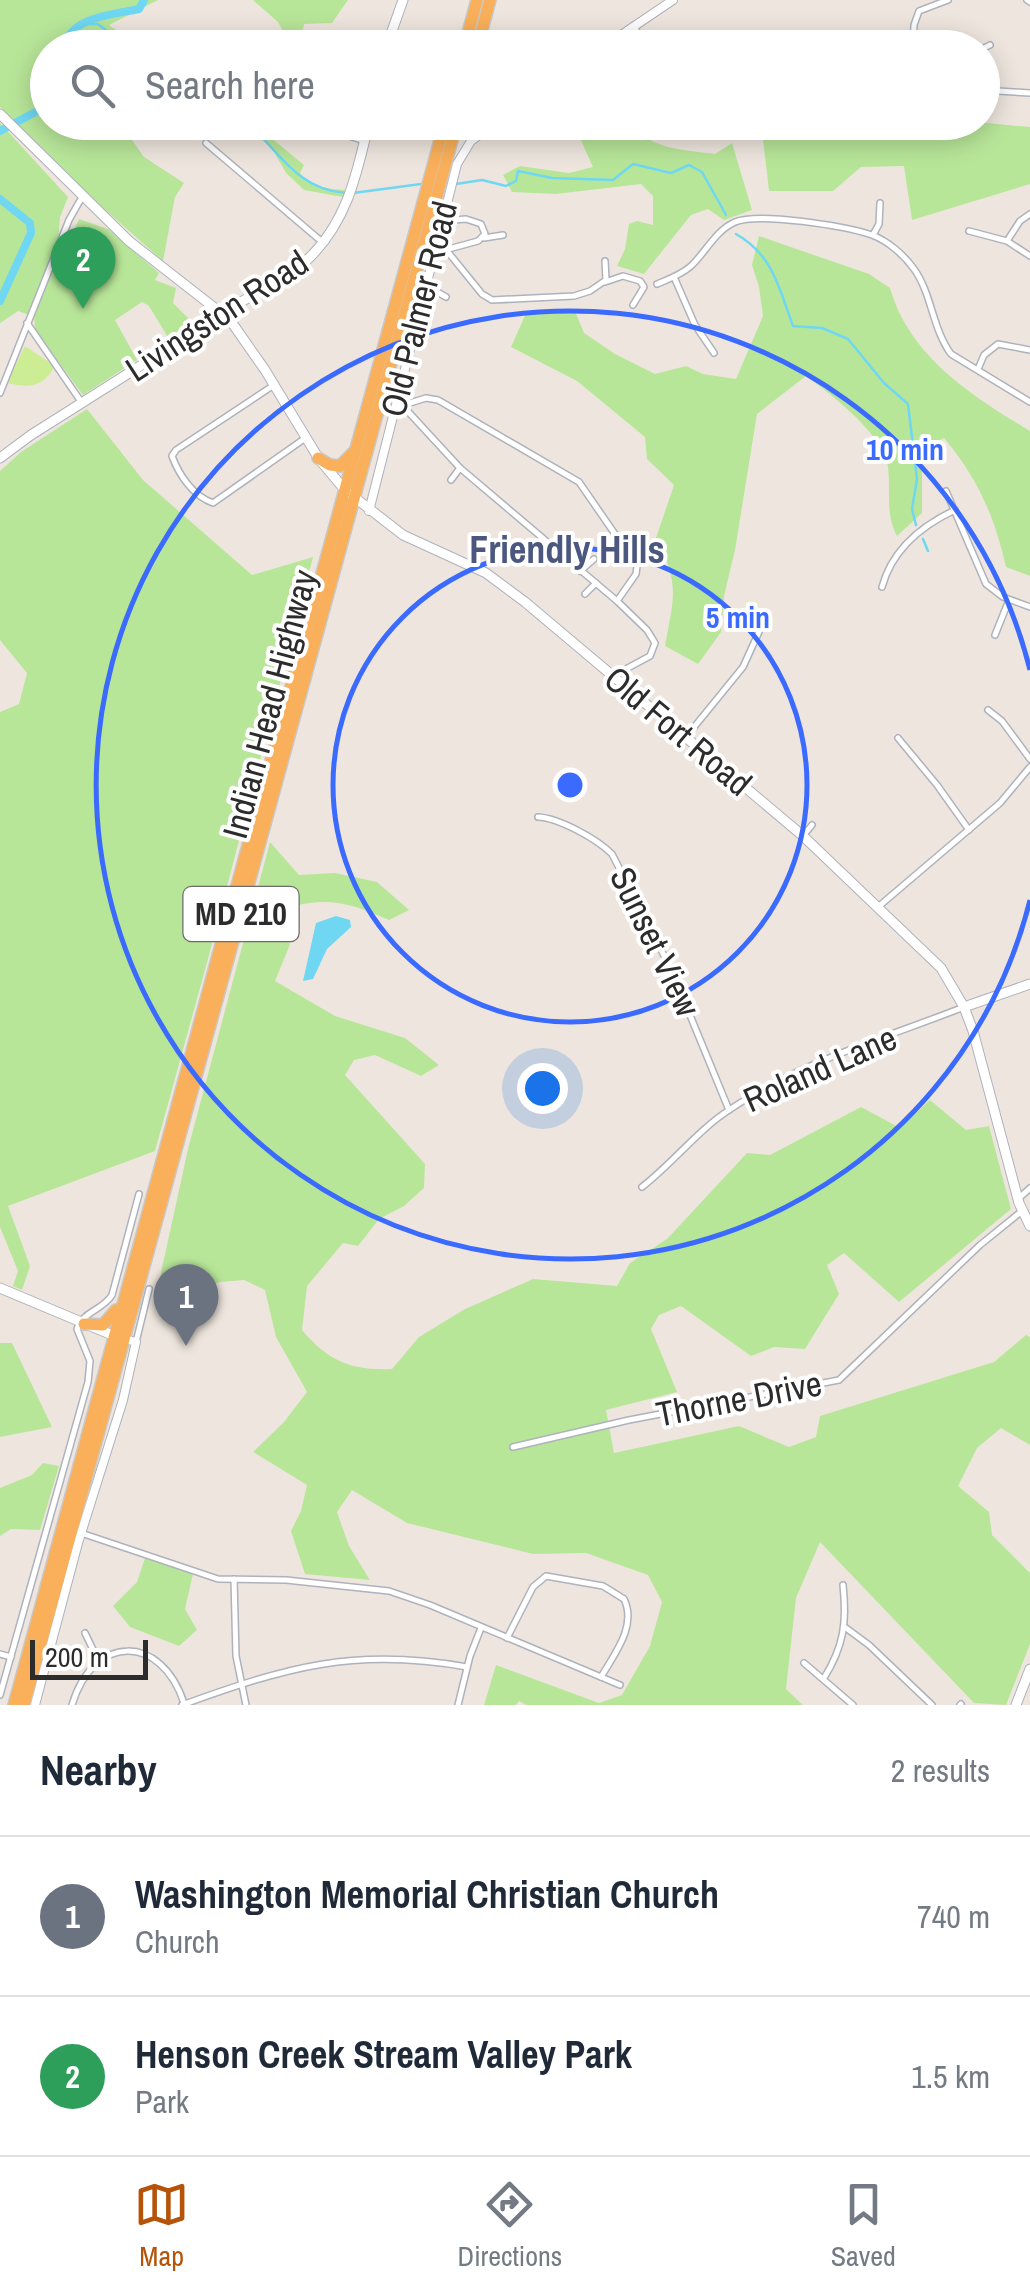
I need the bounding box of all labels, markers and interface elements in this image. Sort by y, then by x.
search box [30,30,1000,140]
icon: search [65,58,120,113]
text: Search here [145,60,315,111]
street label: Old Palmer Road [369,196,468,421]
pin: 2 [51,226,116,309]
street label: Livingston Road [116,239,317,392]
text: 10 min [866,429,944,469]
district label: Friendly Hills [469,524,665,575]
street label: Indian Head Highway [211,564,328,843]
text: 5 min [706,597,770,637]
street label: Old Fort Road [595,655,762,806]
centre of rings [552,767,588,803]
street label: Sunset View [599,859,712,1025]
road number: MD 210 [184,887,298,941]
street label: Roland Lane [736,1014,904,1123]
your location [517,1063,568,1114]
pin: 1 [154,1264,218,1346]
street label: Thorne Drive [652,1359,826,1438]
scale bar [30,1635,148,1680]
text: 200 m [45,1638,109,1676]
text: Nearby [40,1742,157,1798]
text: 2 results [891,1749,990,1792]
text: Washington Memorial Christian Church [135,1869,719,1920]
text: 1 [65,1895,80,1938]
text: 740 m [917,1895,990,1938]
text: Church [135,1920,220,1963]
text: Henson Creek Stream Valley Park [135,2029,632,2080]
text: 2 [65,2055,80,2098]
text: 1.5 km [911,2055,990,2098]
text: Park [135,2080,189,2123]
tab: Map [134,2177,189,2275]
tab: Directions [458,2177,562,2275]
tab: Saved [831,2177,896,2275]

